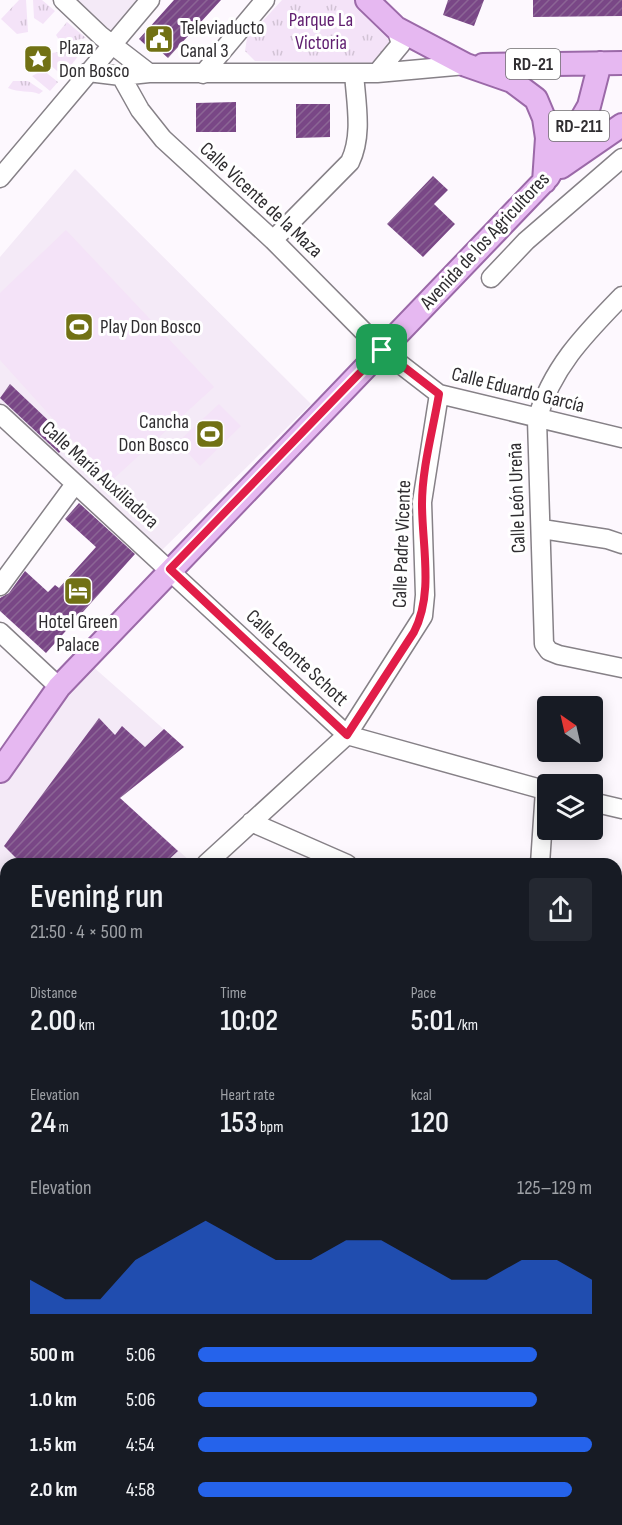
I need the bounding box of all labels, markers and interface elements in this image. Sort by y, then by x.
park label: Parque La Victoria [289,8,353,55]
place label: Televiaducto Canal 3 [180,16,264,63]
public building icon: Televiaducto Canal 3 [143,23,175,55]
place label: Plaza Don Bosco [59,36,129,83]
place icon: Plaza Don Bosco [22,43,54,75]
road number: RD-21 [506,49,560,79]
road number: RD-211 [549,111,609,141]
street label: Calle Vicente de la Maza [195,137,327,263]
street label: Avenida de los Agricultores [415,167,555,315]
sports icon: Play Don Bosco [63,311,95,343]
place label: Play Don Bosco [100,315,201,339]
pin [356,324,407,375]
icon: arrive [365,333,398,366]
street label: Calle Eduardo García [449,362,587,418]
place label: Cancha Don Bosco [119,410,189,457]
street label: Calle María Auxiliadora [37,416,163,534]
sports icon: Cancha Don Bosco [194,418,226,450]
street label: Calle León Ureña [503,442,531,554]
street label: Calle Padre Vicente [388,480,416,608]
hotel icon: Hotel Green Palace [62,575,94,607]
street label: Calle Leonte Schott [241,605,353,711]
place label: Hotel Green Palace [38,610,118,657]
north arrow [537,696,603,762]
map controls [537,696,603,840]
button: layers [537,774,603,840]
text: Evening run [30,877,164,917]
button: share [529,878,592,941]
text: 21:50 · 4 × 500 m [30,920,143,944]
text: Distance [30,984,77,1003]
text: Time [220,984,247,1003]
text: Pace [411,984,436,1003]
text: 2.00 [30,1003,76,1039]
text: 10:02 [220,1003,278,1039]
text: 5:01 [411,1003,455,1039]
text: km [76,1016,95,1035]
text: /km [455,1016,478,1035]
text: Elevation [30,1086,79,1105]
text: Heart rate [220,1086,275,1105]
text: kcal [411,1086,432,1105]
text: 24 [30,1105,56,1141]
text: 153 [220,1105,257,1141]
text: 120 [411,1105,449,1141]
text: m [56,1118,69,1137]
text: bpm [257,1118,283,1137]
text: Elevation [30,1176,92,1200]
text: 125–129 m [517,1176,592,1200]
text: 500 m [30,1343,74,1367]
text: 5:06 [126,1343,155,1367]
text: 1.0 km [30,1388,77,1412]
text: 5:06 [126,1388,155,1412]
text: 1.5 km [30,1433,76,1457]
text: 4:54 [126,1433,155,1457]
text: 2.0 km [30,1478,77,1502]
text: 4:58 [126,1478,155,1502]

